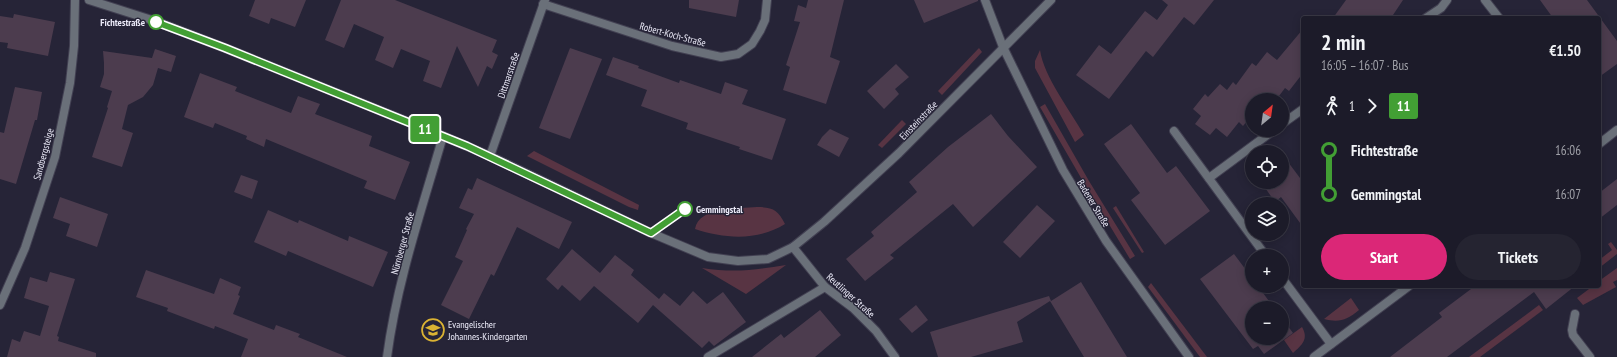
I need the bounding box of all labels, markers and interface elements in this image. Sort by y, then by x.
marker: Fichtestraße [148,14,164,30]
place label: Fichtestraße [100,16,145,29]
street label: Robert-Koch-Straße [638,19,707,50]
text: 2 min [1321,28,1365,56]
text: €1.50 [1549,41,1581,60]
street label: Dittmarstraße [495,50,522,100]
text: 16:05 – 16:07 · Bus [1321,57,1408,74]
north arrow [1245,93,1289,137]
map controls [1245,93,1289,345]
icon: walk [1321,95,1343,117]
icon: forward [1361,95,1383,117]
text: 11 [1397,97,1410,115]
street label: Einsteinstraße [896,98,940,143]
text: 1 [1349,98,1355,115]
line badge: 11 [407,116,443,142]
text: 11 [418,120,432,138]
street label: Sandbergsteige [30,127,57,182]
text: Fichtestraße [1351,141,1418,160]
text: 16:06 [1555,142,1581,159]
button: locate [1245,145,1289,189]
street label: Badener Straße [1074,177,1113,229]
text: Gemmingstal [1351,185,1421,204]
text: 16:07 [1555,186,1581,203]
button: layers [1245,197,1289,241]
marker: Gemmingstal [677,201,693,217]
place label: Gemmingstal [696,203,743,216]
street label: Nürnberger Straße [388,210,417,276]
button: Start [1321,234,1447,280]
button: Tickets [1455,234,1581,280]
button: + [1245,249,1289,293]
street label: Reutlinger Straße [824,270,878,320]
button: − [1245,301,1289,345]
school or university icon: Evangelischer Johannes-Kindergarten [420,317,446,343]
place label: Evangelischer Johannes-Kindergarten [447,318,528,343]

